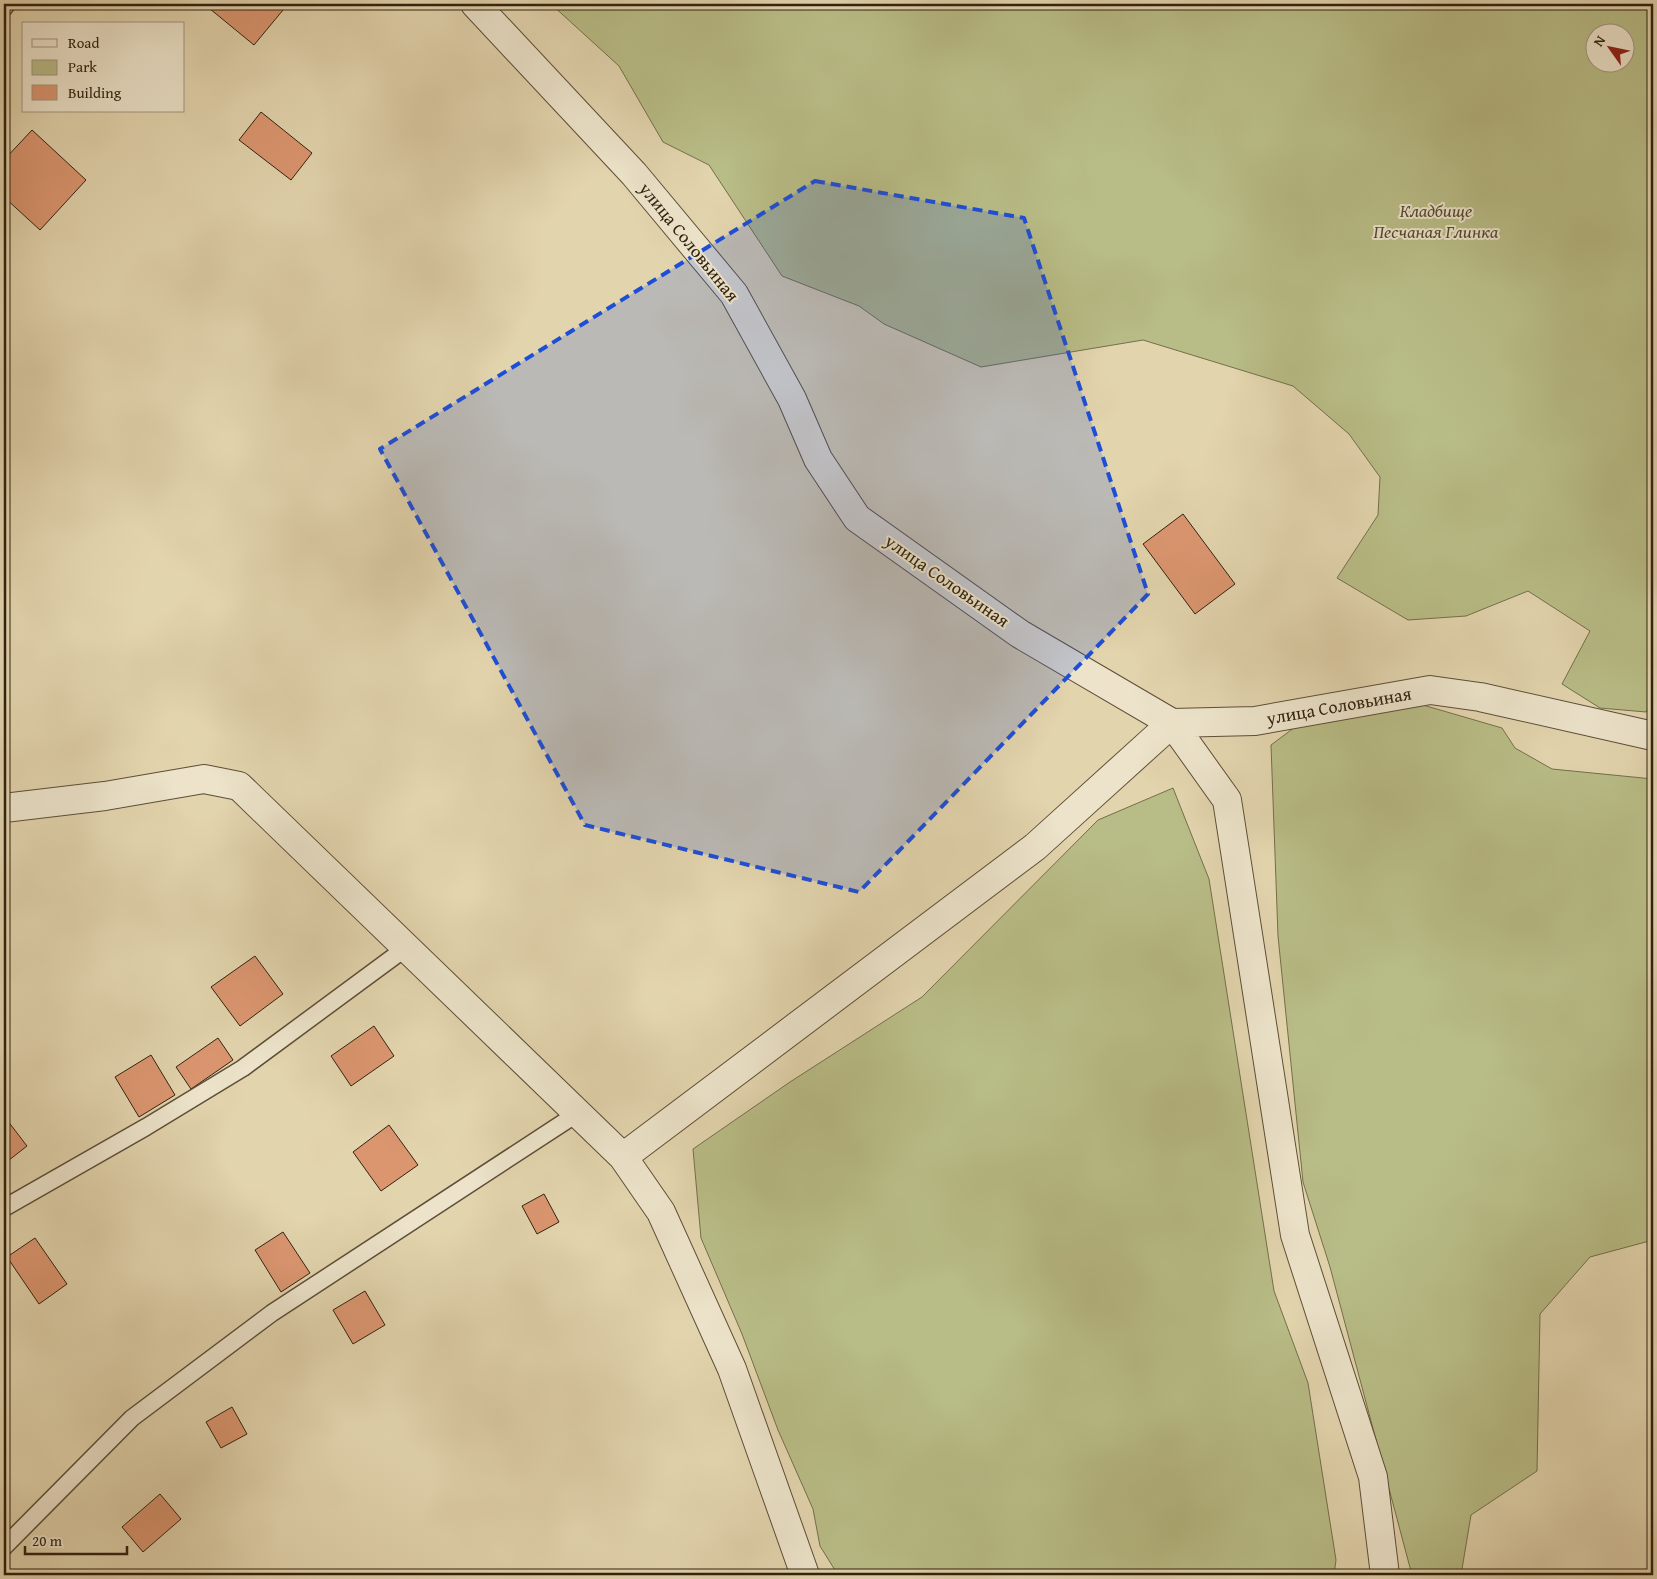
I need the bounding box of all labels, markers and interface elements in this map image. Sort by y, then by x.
legend [22,22,185,112]
north arrow [1584,22,1634,72]
text: N [1588,31,1610,50]
text: Road [68,32,99,53]
text: Park [68,56,97,77]
text: Building [68,82,122,103]
street label: улица Соловьиная [632,175,746,307]
park label: Кладбище Песчаная Глинка [1374,197,1499,245]
street label: улица Соловьиная [879,527,1015,634]
street label: улица Соловьиная [1263,679,1414,732]
scale bar [25,1524,128,1556]
text: 20 m [32,1530,63,1551]

